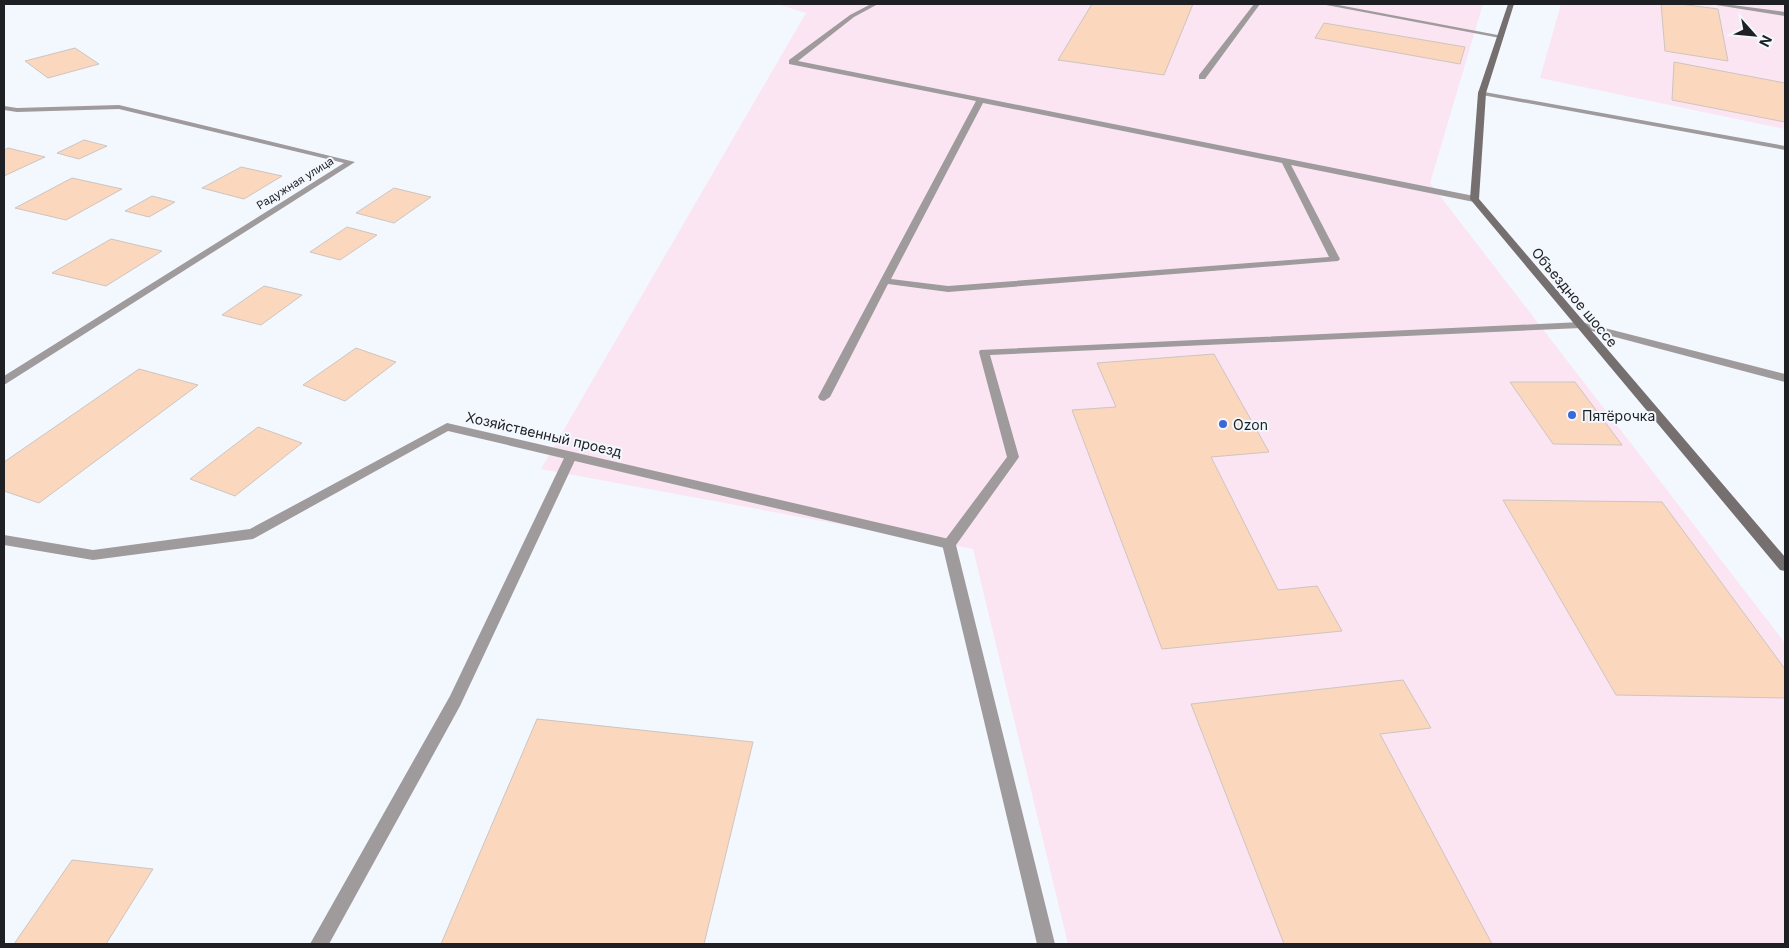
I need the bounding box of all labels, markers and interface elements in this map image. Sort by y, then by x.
north arrow [1729,10,1779,60]
text: N [1756,33,1776,50]
street label: Радужная улица [254,154,336,212]
street label: Объездное шоссе [1528,244,1622,350]
place label: Пятёрочка [1582,407,1655,424]
street label: Хозяйственный проезд [464,408,624,460]
marker: Пятёрочка [1566,409,1578,421]
place label: Ozon [1233,416,1268,433]
marker: Ozon [1217,418,1229,430]

